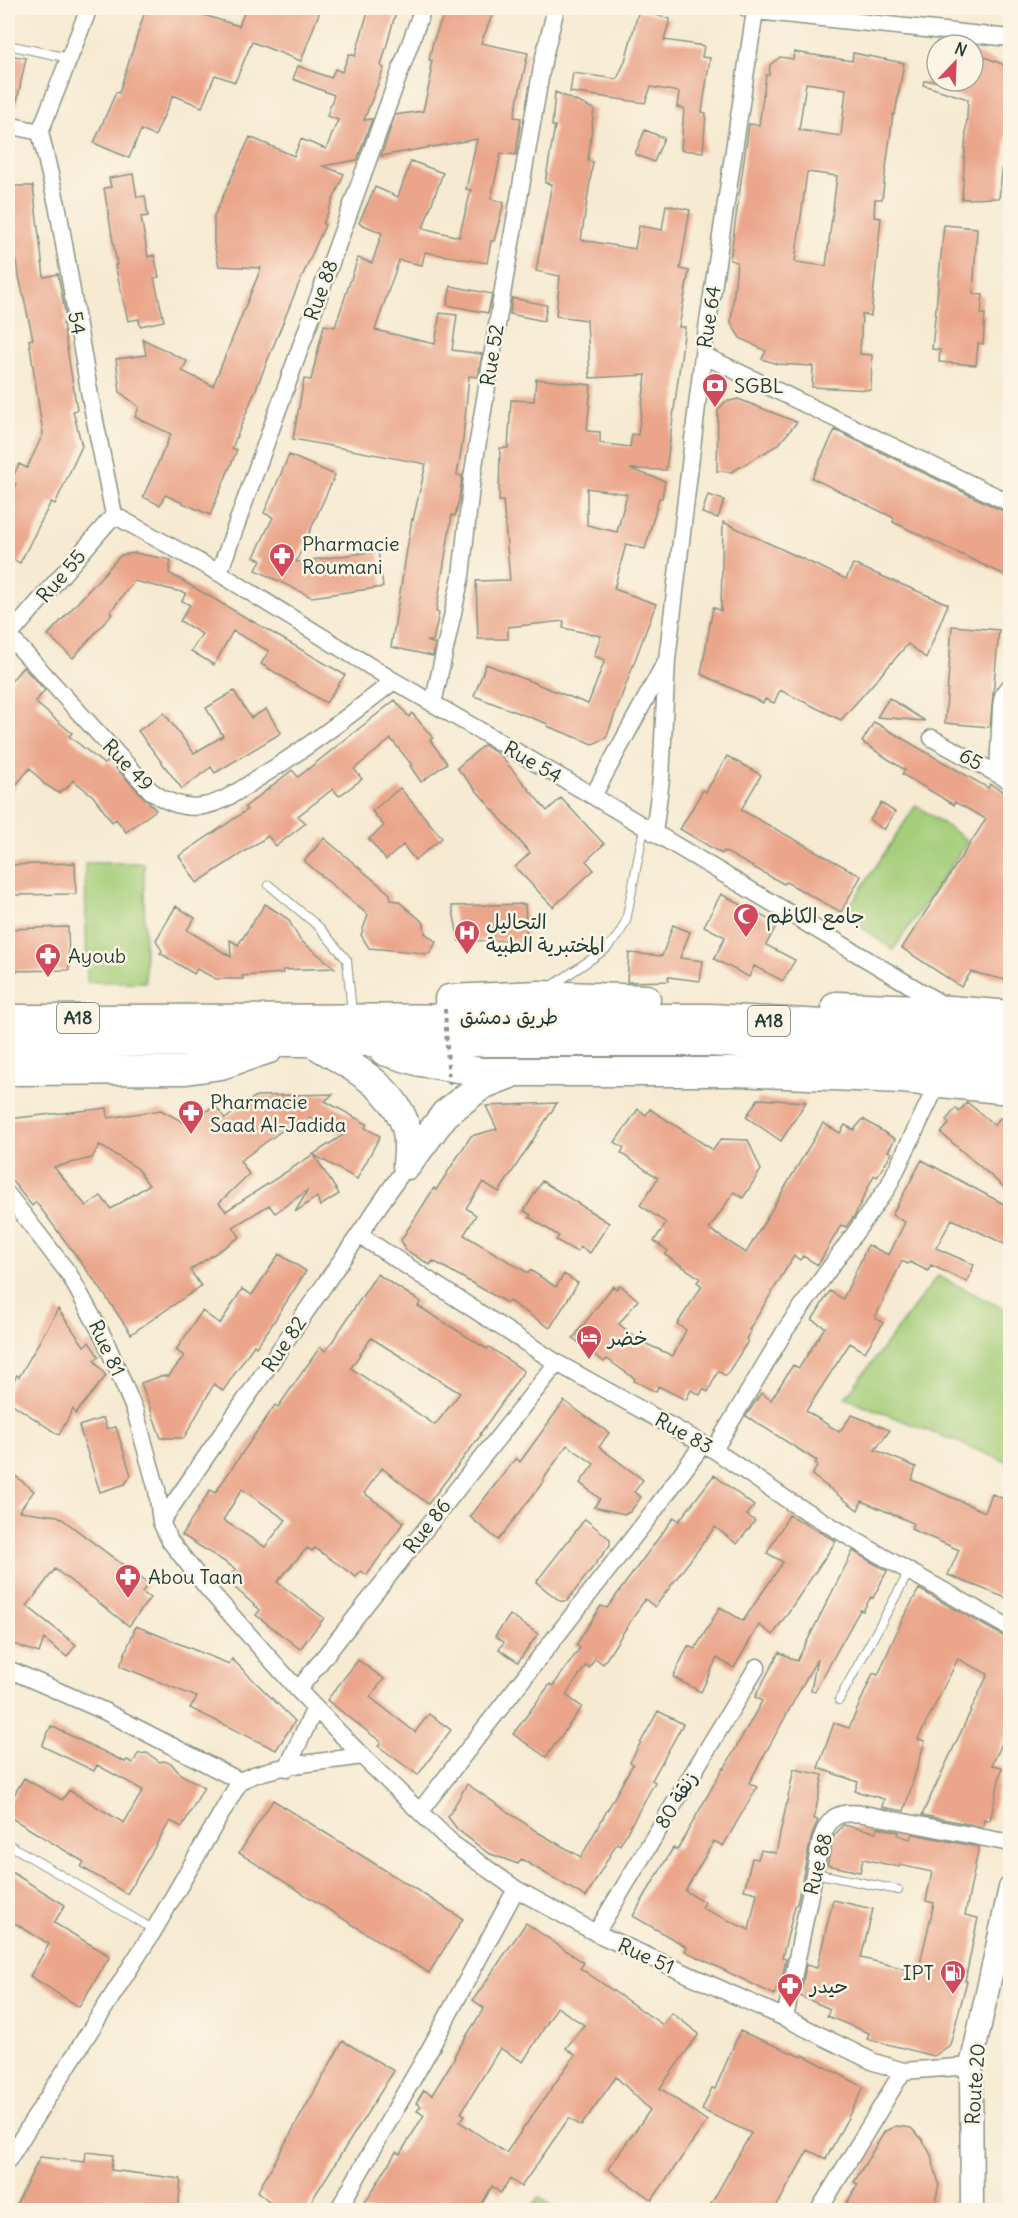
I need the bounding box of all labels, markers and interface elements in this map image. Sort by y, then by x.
north arrow [925,33,985,93]
text: N [952,38,970,61]
street label: Rue 88 [298,256,343,324]
street label: Rue 64 [691,284,726,350]
street label: 54 [63,309,92,336]
street label: Rue 52 [474,322,509,388]
bank icon: SGBL [700,371,730,409]
place label: SGBL [734,373,784,398]
place label: Pharmacie Roumani [302,531,399,579]
pharmacy icon: Pharmacie Roumani [267,541,297,579]
street label: Rue 55 [31,544,91,608]
street label: Rue 49 [98,733,159,796]
street label: Rue 54 [500,735,567,788]
street label: 65 [955,742,987,775]
mosque icon: جامع الكاظم [731,901,761,939]
place label: جامع الكاظم [766,903,865,931]
place label: التحاليل المختبرية الطبية [486,909,605,957]
hospital icon: التحاليل المختبرية الطبية [452,918,482,956]
pharmacy icon: Ayoub [33,941,63,979]
place label: Ayoub [68,943,126,968]
road number: A18 [57,1003,99,1033]
street label: طريق دمشق [460,1004,558,1029]
road number: A18 [748,1006,790,1036]
place label: Pharmacie Saad Al-Jadida [210,1089,346,1137]
pharmacy icon: Pharmacie Saad Al-Jadida [176,1098,206,1136]
street label: Rue 82 [256,1311,311,1376]
street label: Rue 81 [84,1316,131,1380]
hotel icon: خضر [574,1323,604,1361]
place label: خضر [606,1325,648,1350]
street label: Rue 83 [651,1406,718,1459]
street label: Rue 86 [397,1493,456,1558]
pharmacy icon: Abou Taan [113,1562,143,1600]
place label: Abou Taan [148,1564,243,1589]
street label: زنقة 80 [649,1767,702,1833]
street label: Rue 88 [798,1830,837,1897]
street label: Rue 51 [614,1932,678,1979]
fuel station icon: IPT [938,1958,968,1996]
place label: IPT [903,1960,934,1985]
pharmacy icon: حيدر [775,1971,805,2009]
place label: حيدر [808,1973,848,1998]
street label: Route 20 [959,2042,990,2126]

